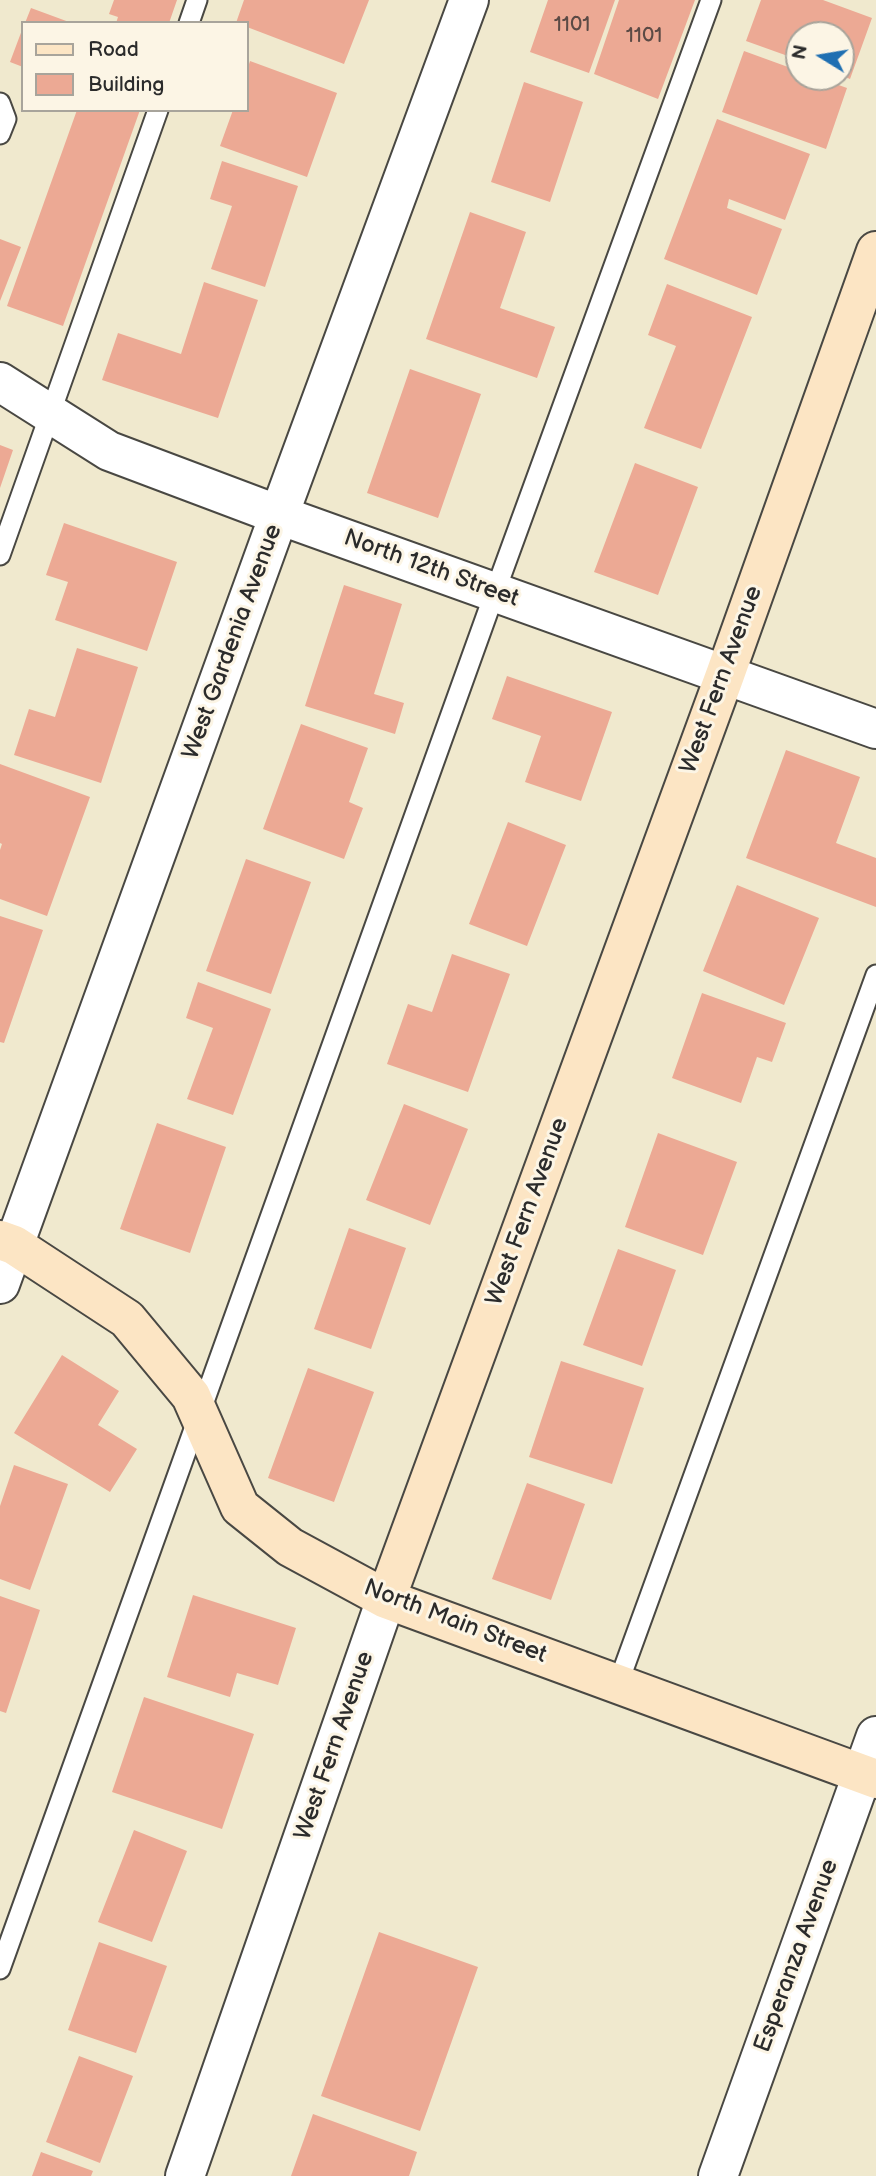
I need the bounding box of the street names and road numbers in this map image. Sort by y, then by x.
street label: West Gardenia Avenue [177,521,289,763]
street label: North 12th Street [340,524,522,614]
street label: West Fern Avenue [675,582,769,778]
street label: West Fern Avenue [481,1114,575,1310]
street label: North Main Street [359,1574,551,1670]
street label: West Fern Avenue [289,1648,381,1844]
street label: Esperanza Avenue [749,1856,845,2056]

